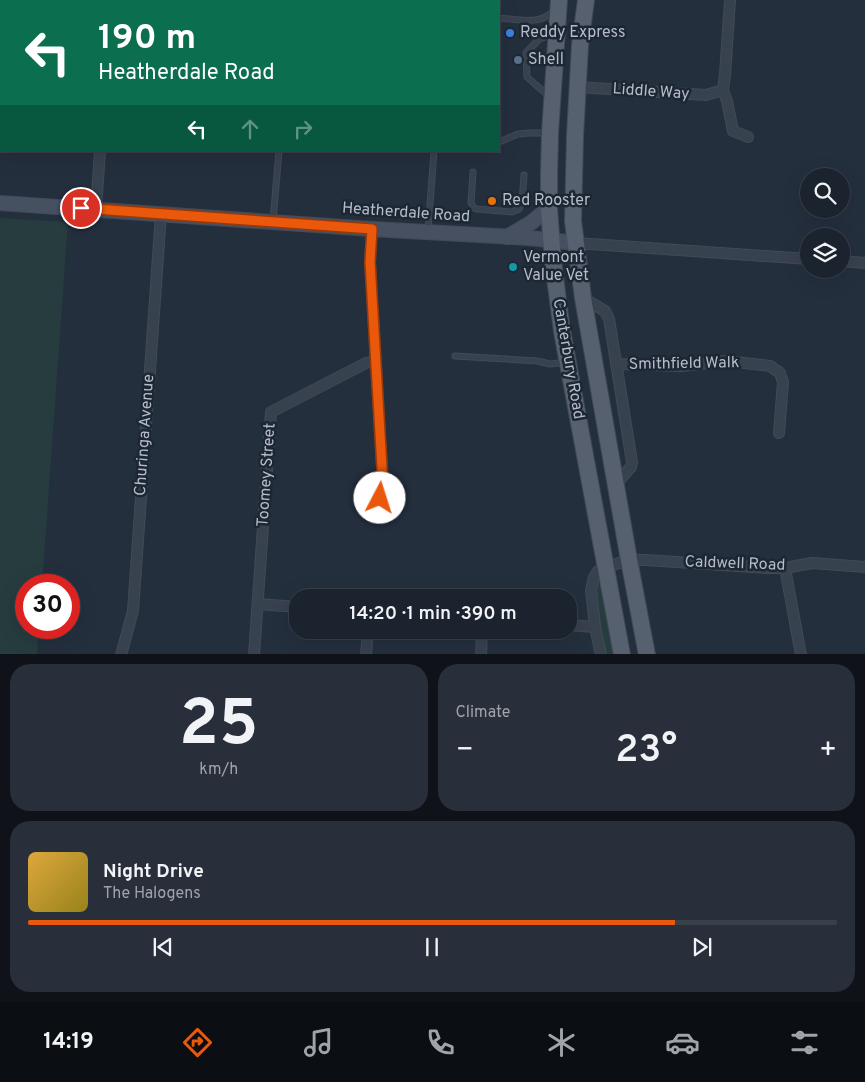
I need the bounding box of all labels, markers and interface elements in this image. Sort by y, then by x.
text: 190 m [98,17,196,61]
icon: left [15,20,80,85]
place label: Reddy Express [520,23,626,43]
marker: Reddy Express [504,27,516,39]
place label: Shell [528,50,564,70]
marker: Shell [512,54,524,66]
text: Heatherdale Road [98,60,275,87]
street label: Liddle Way [612,79,690,105]
icon: left [183,115,211,143]
icon: ahead [236,115,264,143]
icon: right [289,115,317,143]
map controls [800,168,850,278]
button: search [800,168,850,218]
pin [60,187,102,229]
place label: Red Rooster [502,191,590,211]
icon: arrive [67,194,95,222]
marker: Red Rooster [486,195,498,207]
street label: Heatherdale Road [341,199,471,227]
button: layers [800,228,850,278]
place label: Vermont Value Vet [523,248,589,286]
marker: Vermont Value Vet [507,261,519,273]
street label: Canterbury Road [548,297,588,421]
street label: Smithfield Walk [628,353,740,375]
street label: Churinga Avenue [131,373,159,497]
street label: Toomey Street [253,422,281,528]
position arrow [353,471,405,523]
street label: Caldwell Road [684,552,786,576]
speed limit sign: 30 [15,574,80,639]
text: 14:20 · 1 min · 390 m [349,602,517,626]
text: 25 [179,686,258,768]
text: Climate [456,703,510,723]
text: 23° [615,727,677,776]
text: − [456,733,474,769]
text: + [819,733,837,769]
text: km/h [199,760,238,780]
text: Night Drive [103,860,204,884]
text: The Halogens [103,884,201,904]
icon: previous [149,933,177,961]
icon: pause [418,933,446,961]
icon: next [688,933,716,961]
icon: directions [180,1025,215,1060]
icon: music [301,1025,336,1060]
icon: phone [423,1025,458,1060]
icon: climate [544,1025,579,1060]
icon: car [665,1025,700,1060]
icon: filters [787,1025,822,1060]
text: 14:19 [43,1029,94,1056]

